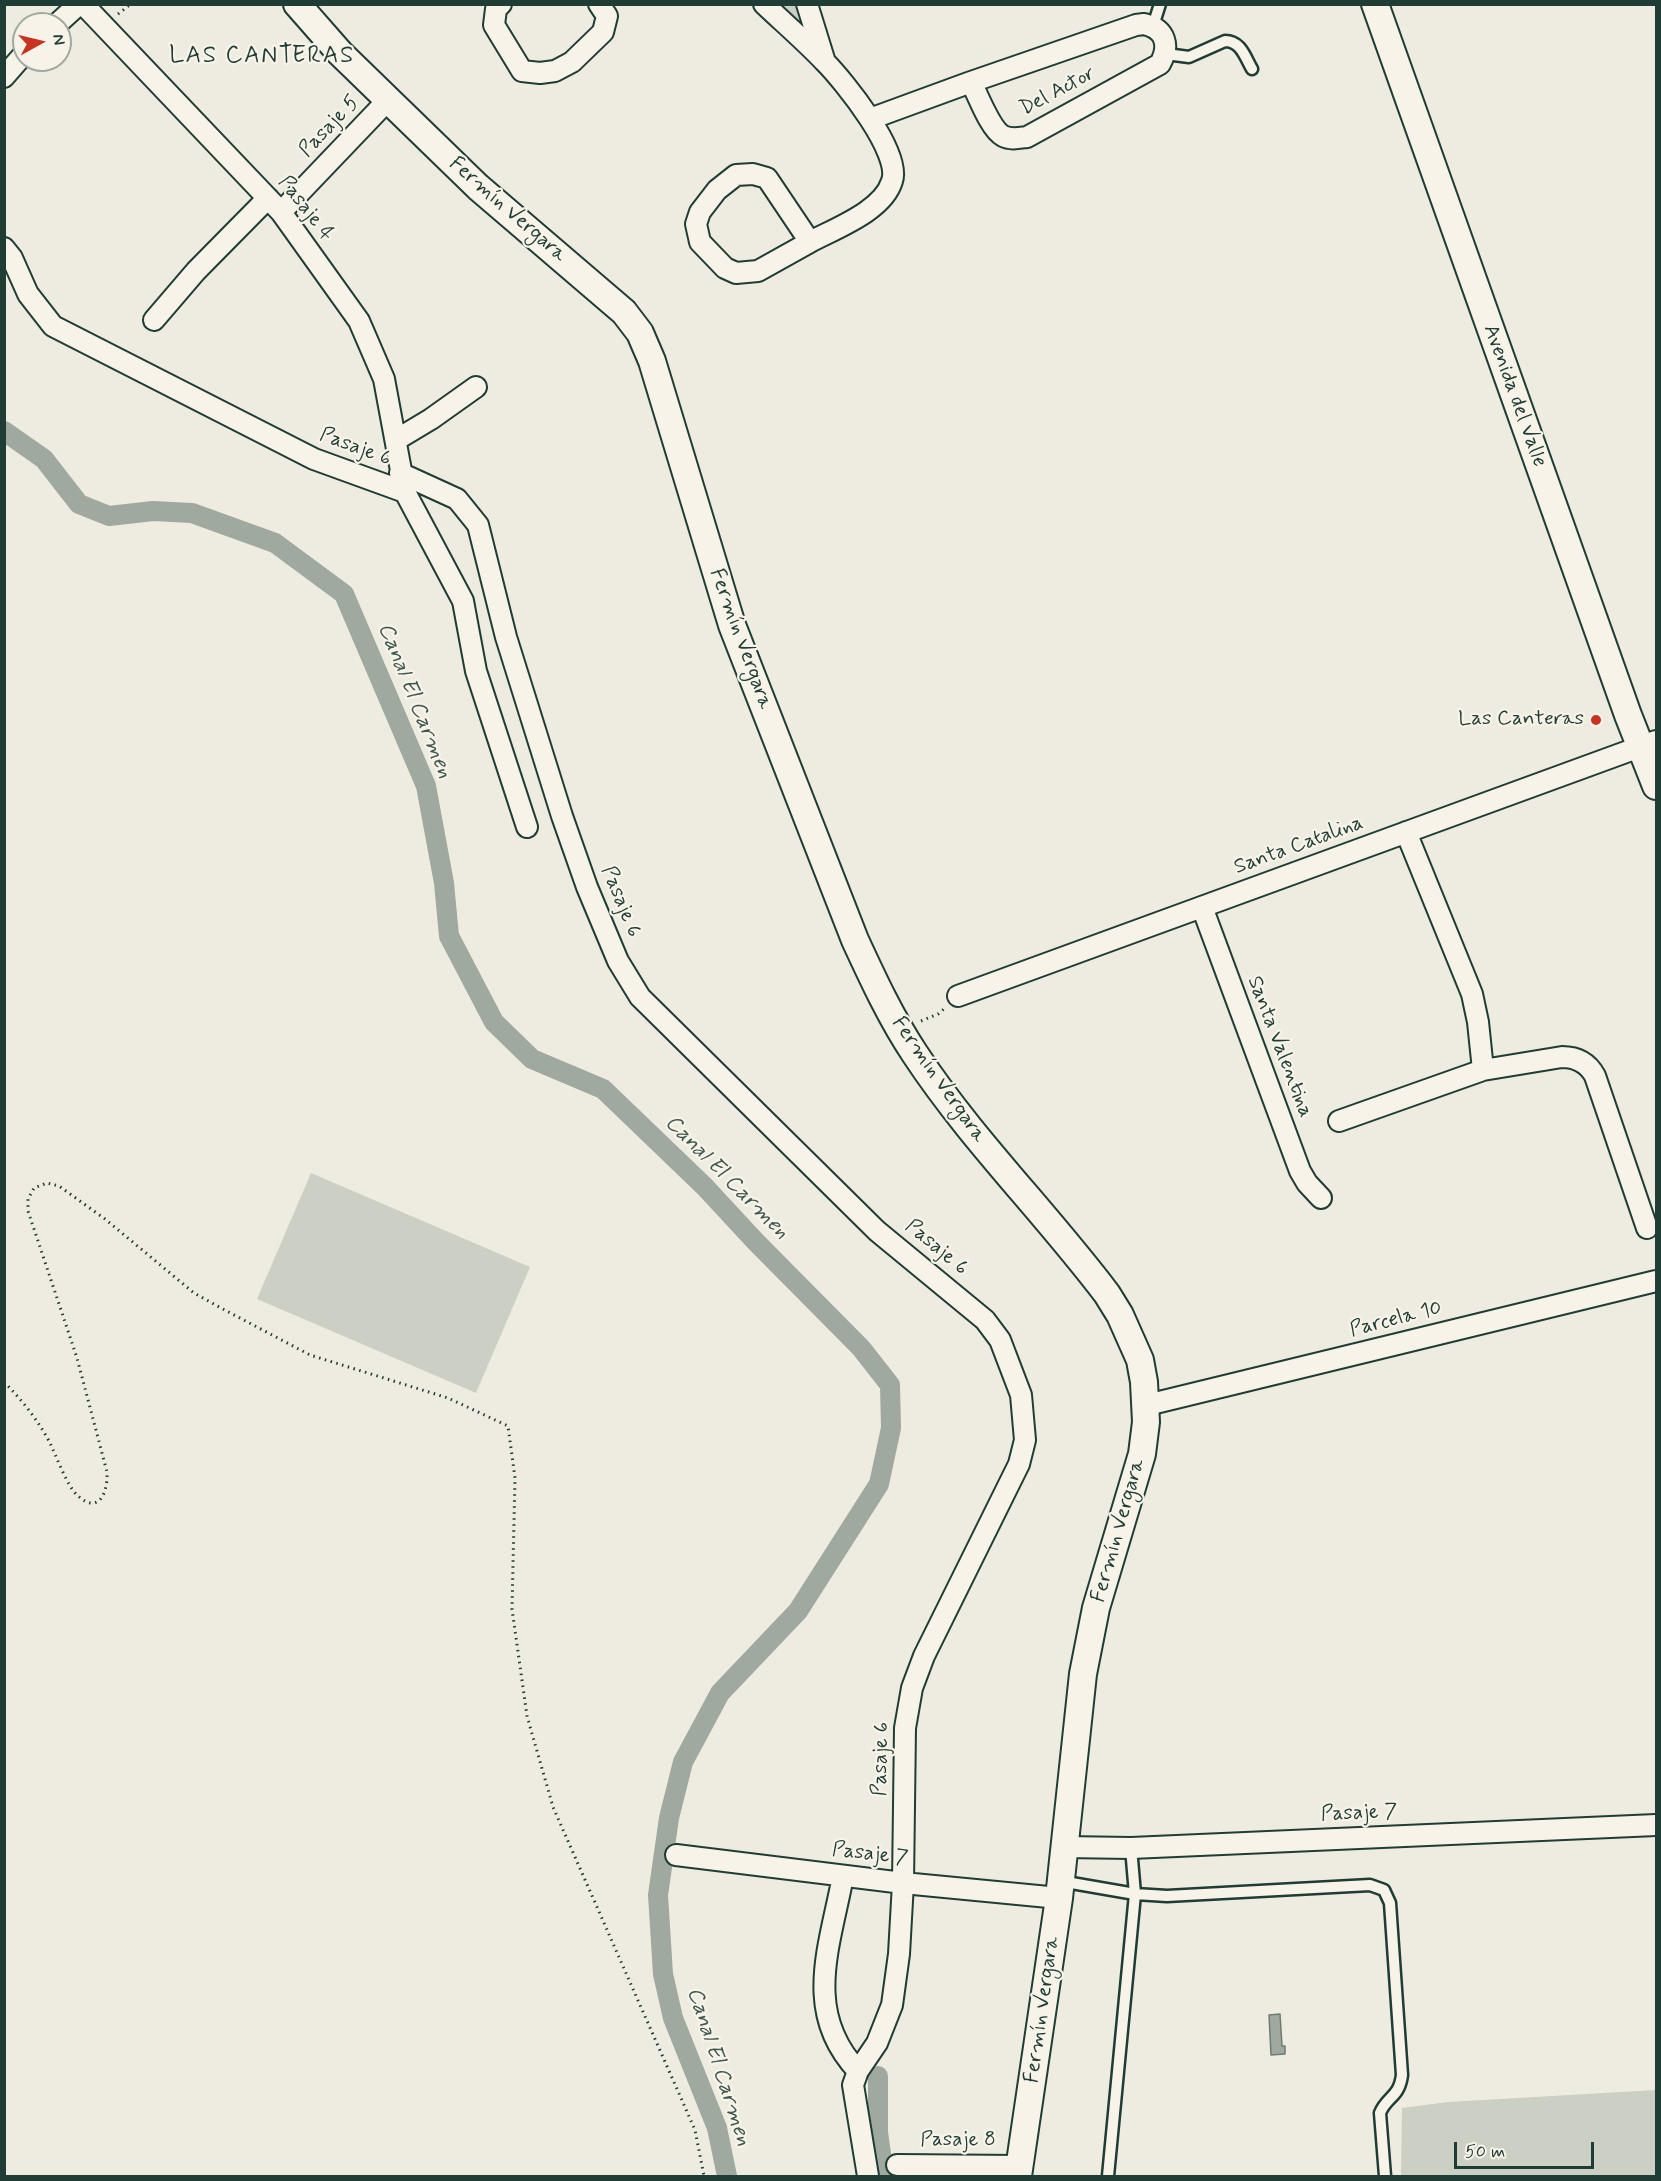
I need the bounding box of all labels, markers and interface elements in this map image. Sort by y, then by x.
north arrow [12,12,72,72]
text: N [47,33,69,46]
district label: LAS CANTERAS [166,43,358,71]
street label: Del Actor [1016,62,1100,122]
street label: Pasaje 5 [294,91,366,163]
street label: Fermín Vergara [443,152,571,268]
street label: Pasaje 4 [272,171,338,247]
street label: Avenida del Valle [1477,321,1551,471]
street label: Pasaje 6 [316,423,394,473]
street label: Fermín Vergara [703,565,777,713]
water label: Canal El Carmen [371,620,457,782]
place label: Las Canteras [1458,707,1584,733]
marker: Las Canteras [1589,713,1603,727]
street label: Santa Catalina [1231,811,1367,881]
street label: Pasaje 6 [594,863,646,941]
street label: Santa Valentina [1240,973,1318,1121]
street label: Fermín Vergara [885,1012,991,1148]
water label: Canal El Carmen [658,1110,794,1246]
street label: Pasaje 6 [899,1214,973,1282]
street label: Parcela 10 [1347,1296,1445,1344]
street label: Fermín Vergara [1087,1457,1151,1605]
street label: Pasaje 6 [868,1721,896,1797]
street label: Pasaje 7 [1320,1800,1398,1828]
street label: Pasaje 7 [830,1838,910,1872]
street label: Fermín Vergara [1020,1935,1066,2085]
water label: Canal El Carmen [680,1984,756,2150]
street label: Pasaje 8 [920,2128,996,2154]
scale bar [1457,2130,1596,2168]
text: 50 m [1465,2140,1505,2164]

